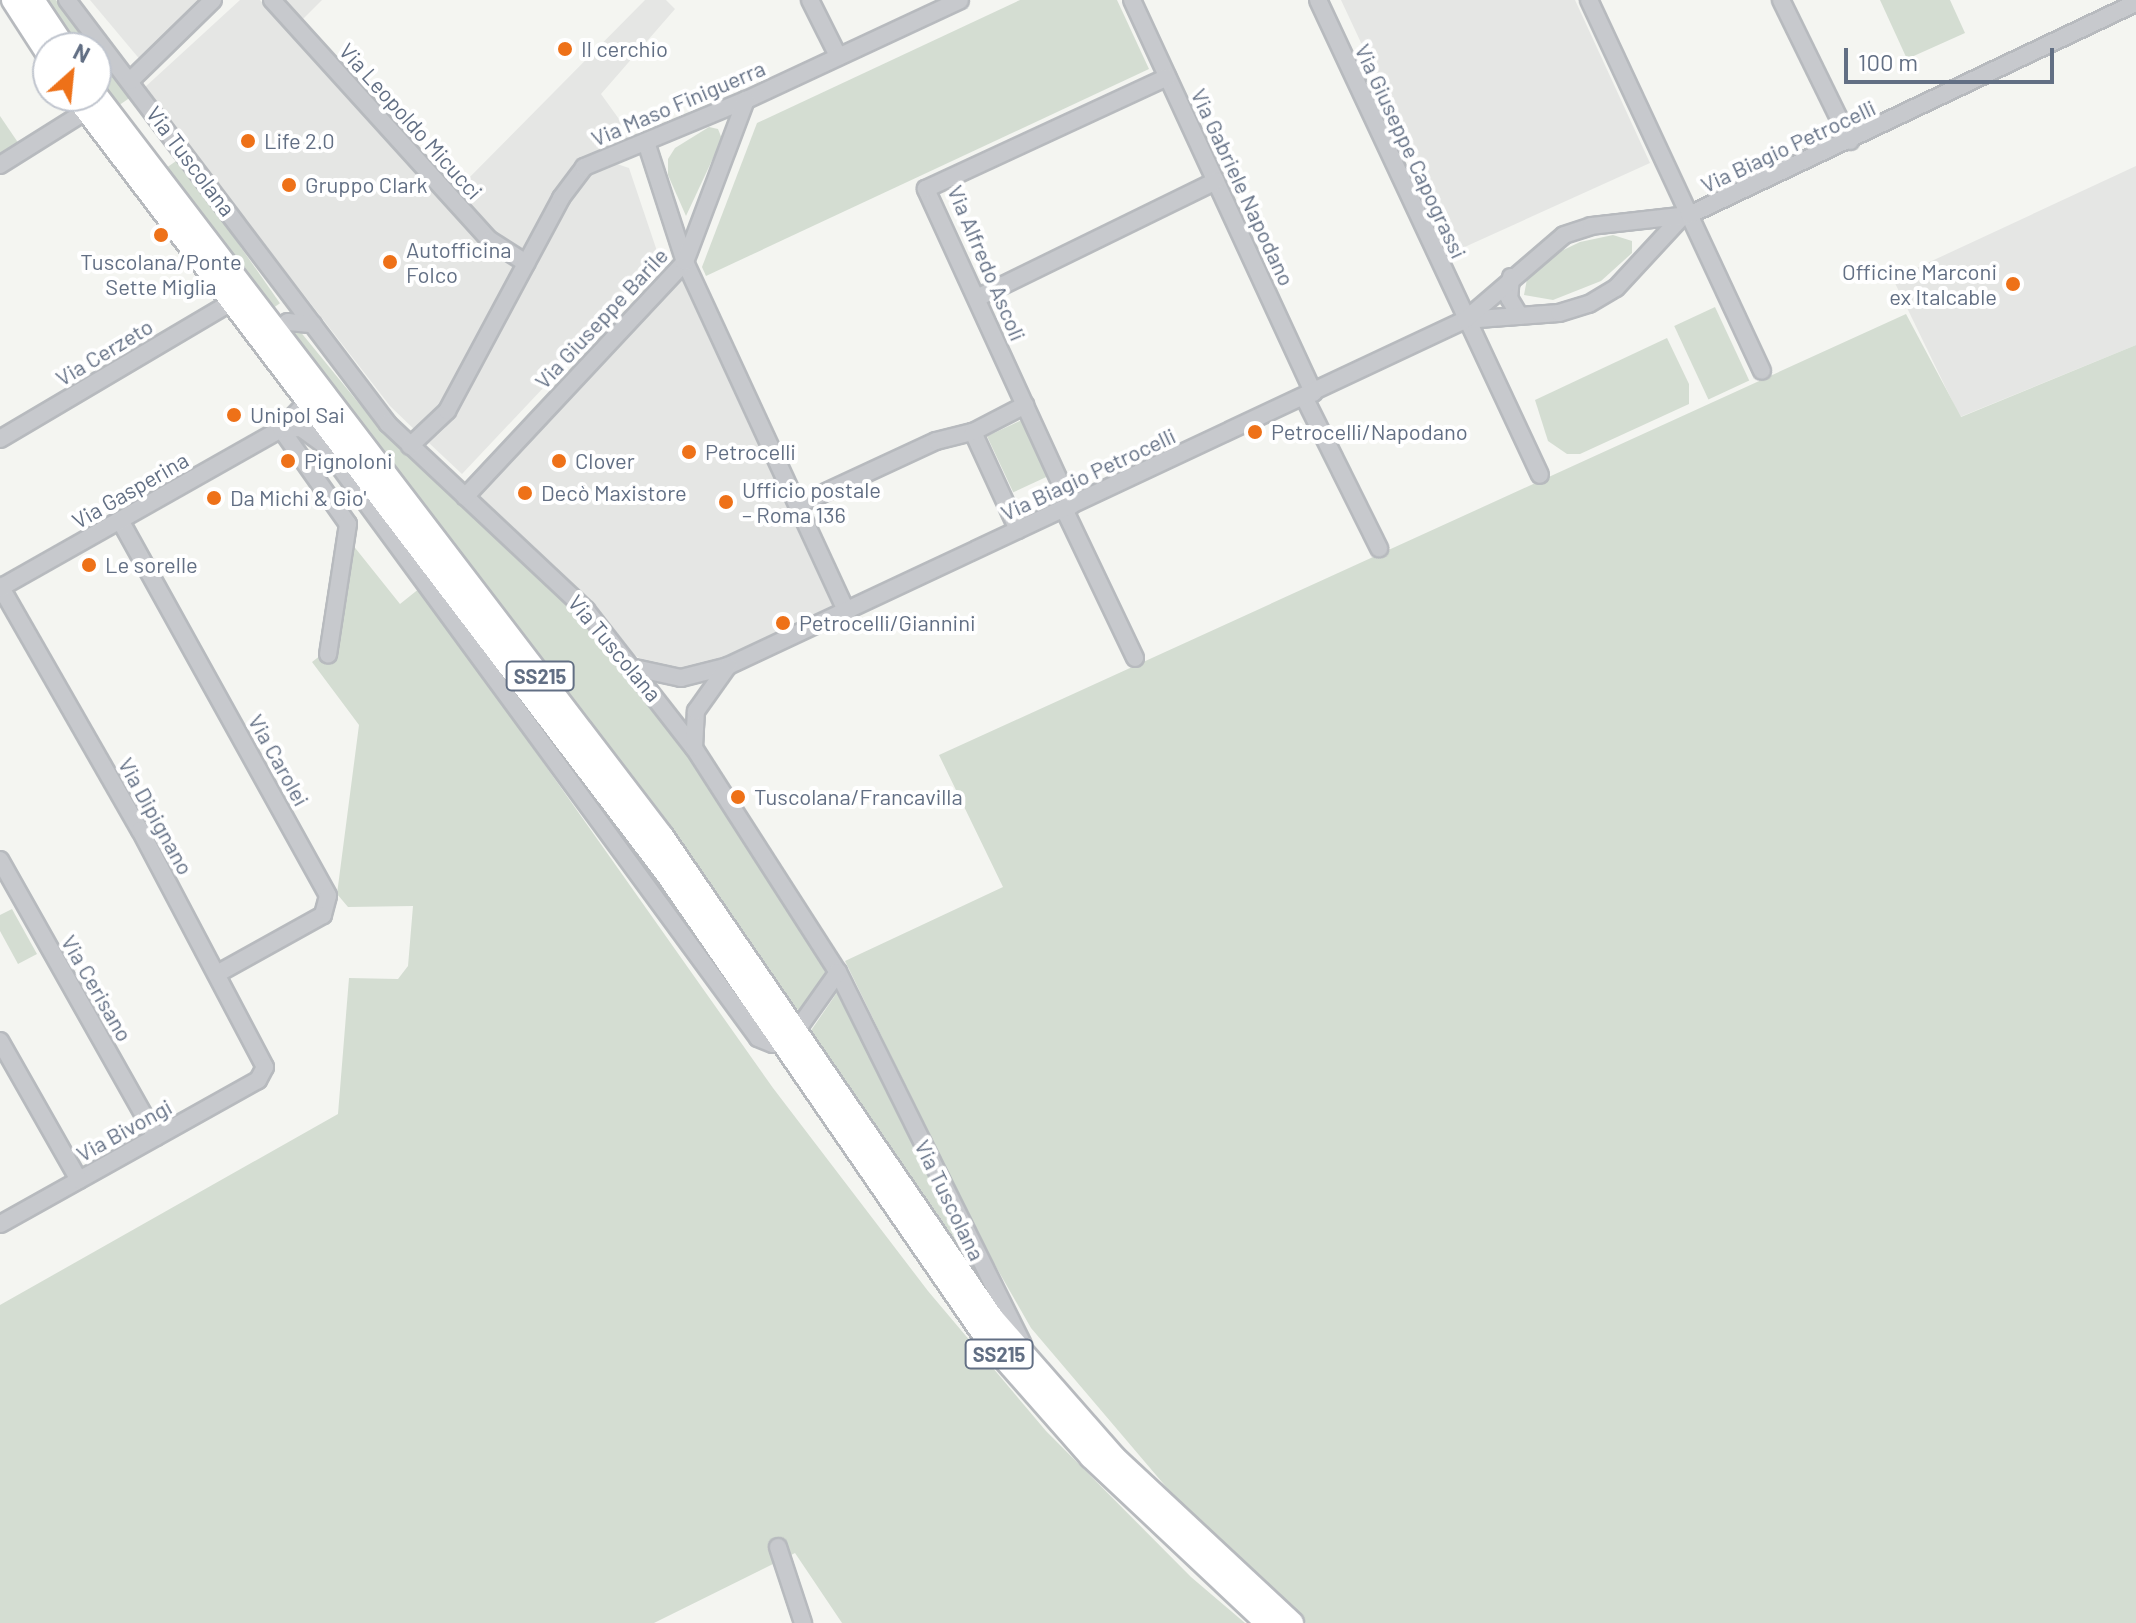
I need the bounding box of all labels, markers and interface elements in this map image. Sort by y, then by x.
north arrow [32,32,112,112]
scale bar [1848,32,2058,82]
place label: Il cerchio [581,36,668,62]
text: N [70,37,94,67]
street label: Via Leopoldo Micucci [334,38,488,204]
marker: Il cerchio [556,40,574,58]
street label: Via Giuseppe Capograssi [1350,40,1472,262]
text: 100 m [1858,47,1918,76]
street label: Via Maso Finiguerra [587,54,769,152]
street label: Via Gabriele Napodano [1186,84,1300,290]
street label: Via Biagio Petrocelli [1697,94,1879,198]
street label: Via Tuscolana [141,101,241,221]
place label: Life 2.0 [264,128,335,154]
marker: Life 2.0 [239,132,257,150]
place label: Gruppo Clark [305,172,427,198]
marker: Gruppo Clark [280,176,298,194]
street label: Via Alfredo Ascoli [942,181,1032,345]
marker: Tuscolana/Ponte Sette Miglia [152,226,170,244]
place label: Autofficina Folco [406,236,511,288]
street label: Via Giuseppe Barile [529,242,673,394]
place label: Tuscolana/Ponte Sette Miglia [80,248,242,300]
marker: Autofficina Folco [381,253,399,271]
place label: Officine Marconi ex Italcable [1842,258,1997,310]
marker: Officine Marconi ex Italcable [2004,275,2022,293]
street label: Via Cerzeto [51,313,157,391]
place label: Unipol Sai [250,402,345,428]
marker: Unipol Sai [225,406,243,424]
place label: Petrocelli/Napodano [1271,419,1468,445]
street label: Via Biagio Petrocelli [997,422,1179,526]
marker: Petrocelli/Napodano [1246,423,1264,441]
place label: Petrocelli [705,439,796,465]
marker: Petrocelli [680,443,698,461]
street label: Via Gasperina [67,446,193,534]
place label: Pignoloni [304,448,393,474]
place label: Clover [575,448,635,474]
marker: Pignoloni [279,452,297,470]
marker: Clover [550,452,568,470]
place label: Ufficio postale – Roma 136 [742,476,881,528]
place label: Decò Maxistore [541,480,687,506]
marker: Decò Maxistore [516,484,534,502]
place label: Da Michi & Gio' [230,485,366,511]
marker: Da Michi & Gio' [205,489,223,507]
marker: Ufficio postale – Roma 136 [717,493,735,511]
place label: Le sorelle [105,552,198,578]
marker: Le sorelle [80,556,98,574]
street label: Via Tuscolana [563,589,667,707]
place label: Petrocelli/Giannini [799,610,976,636]
marker: Petrocelli/Giannini [774,614,792,632]
road number: SS215 [504,660,576,692]
street label: Via Carolei [243,709,315,811]
street label: Via Dipignano [113,753,199,879]
place label: Tuscolana/Francavilla [754,784,963,810]
marker: Tuscolana/Francavilla [729,788,747,806]
street label: Via Cerisano [56,930,138,1046]
street label: Via Bivongi [72,1093,176,1167]
street label: Via Tuscolana [909,1135,991,1265]
road number: SS215 [963,1338,1035,1370]

